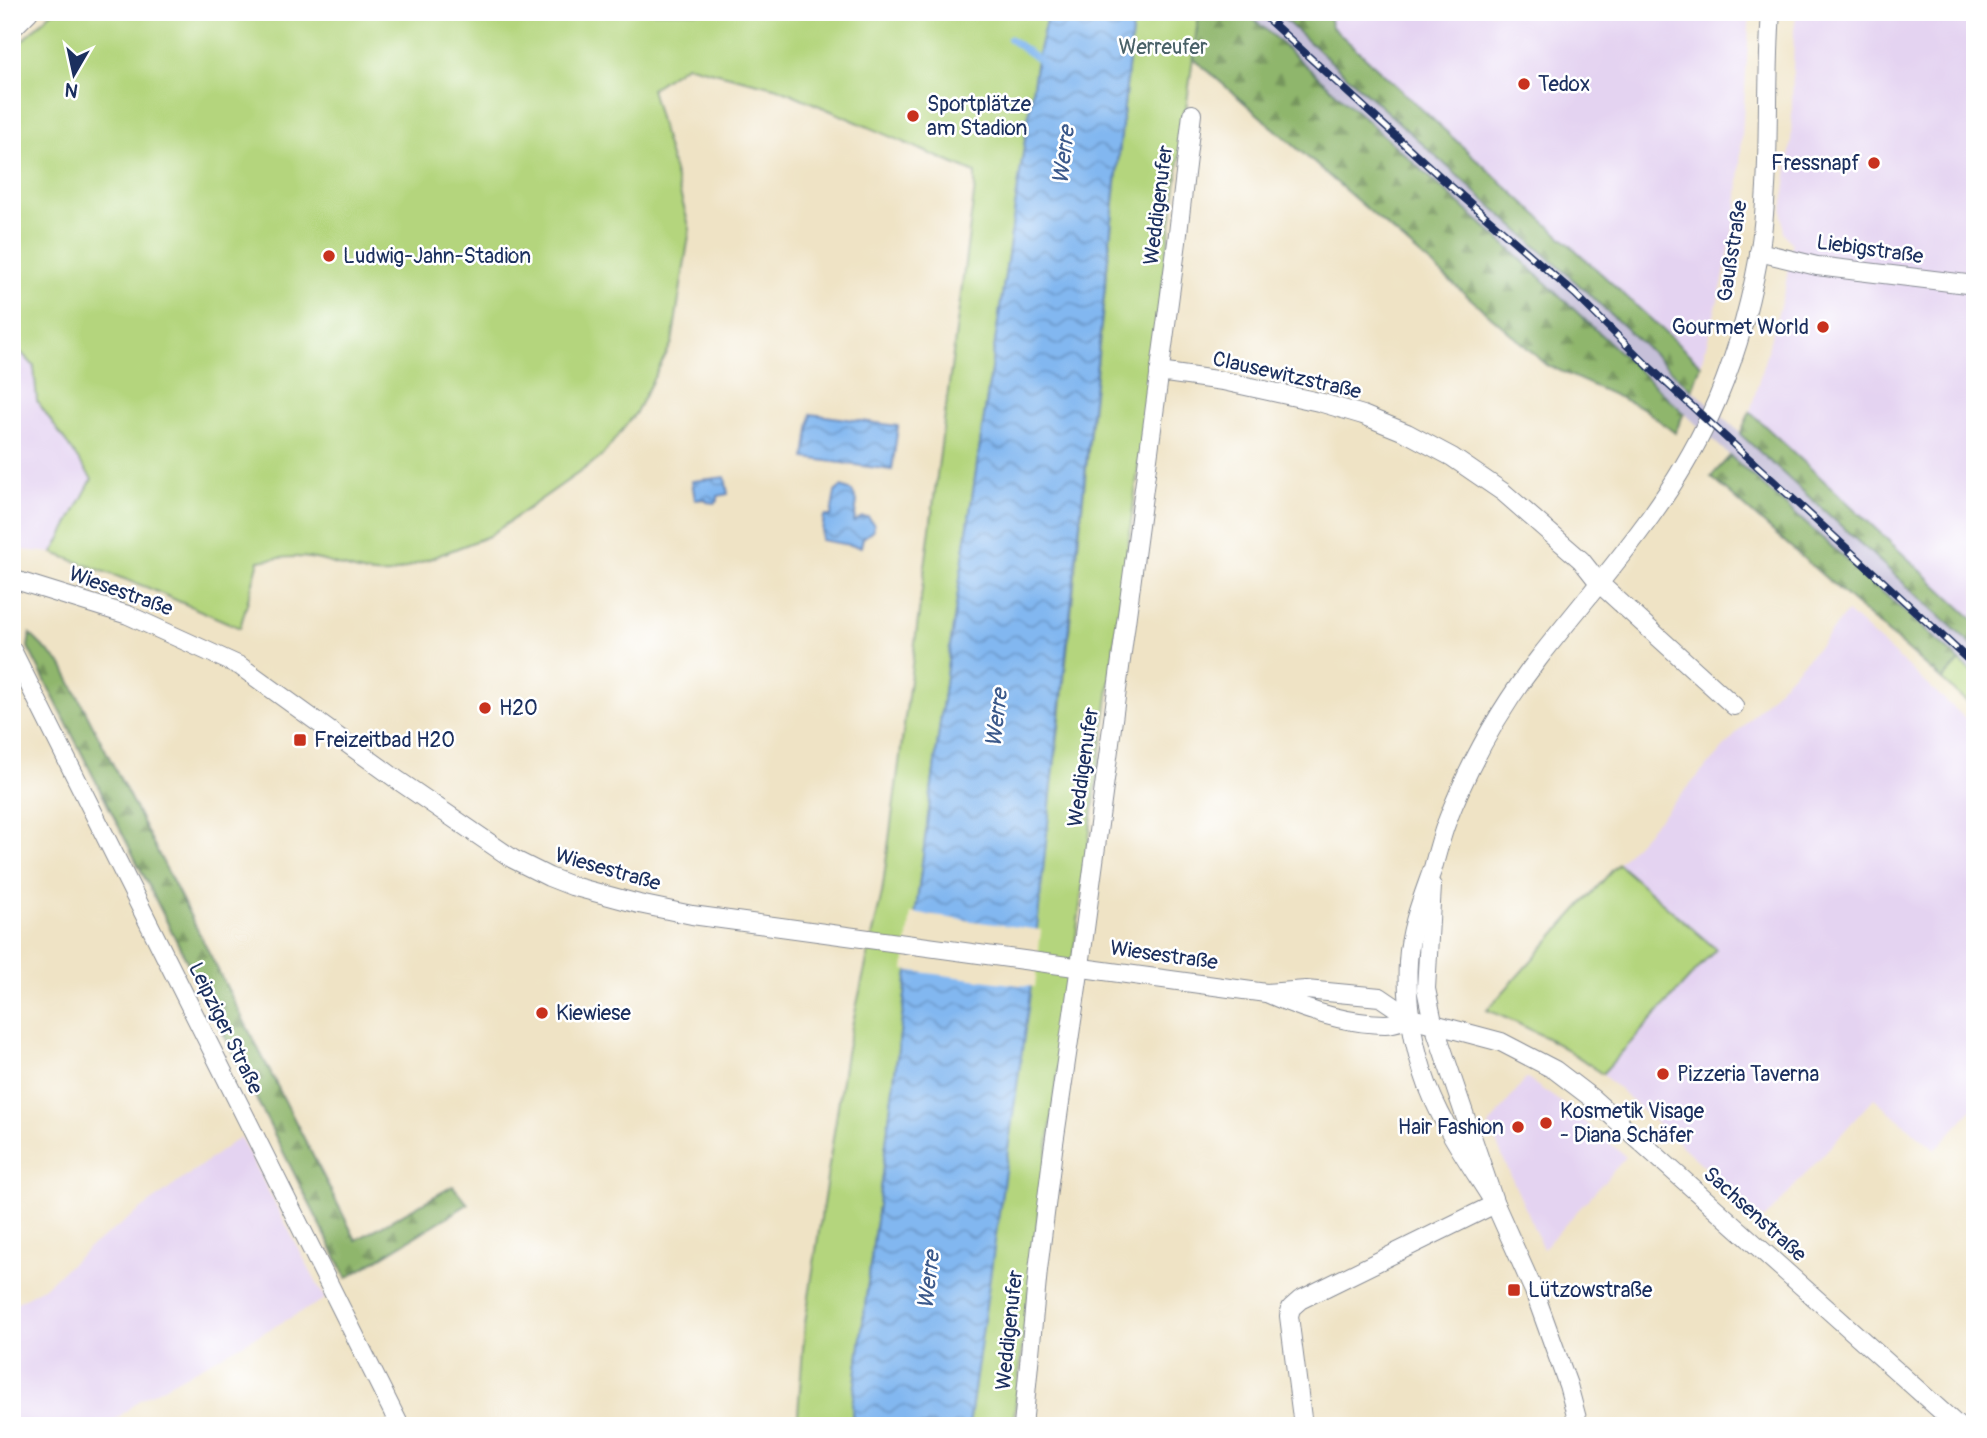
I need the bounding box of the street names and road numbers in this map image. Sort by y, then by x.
street label: Weddigenufer [1138,143,1179,267]
street label: Gaußstraße [1711,198,1754,304]
street label: Liebigstraße [1815,229,1926,270]
street label: Clausewitzstraße [1210,345,1365,406]
street label: Wiesestraße [65,560,177,623]
street label: Weddigenufer [1062,705,1105,829]
street label: Wiesestraße [552,842,664,898]
street label: Wiesestraße [1108,935,1220,977]
street label: Leipziger Straße [182,958,269,1099]
street label: Sachsenstraße [1697,1161,1813,1268]
street label: Weddigenufer [990,1268,1029,1391]

